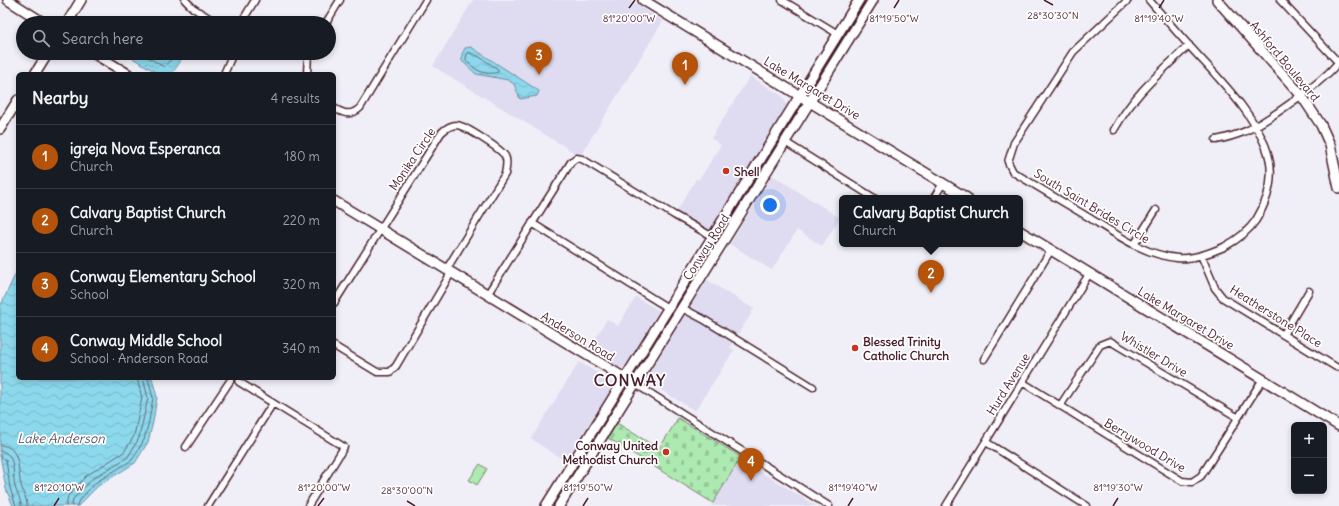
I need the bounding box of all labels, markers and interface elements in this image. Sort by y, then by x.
text: 28°30'30"N [1027,9,1079,22]
text: 81°20'00"W [603,12,655,25]
text: 81°19'50"W [869,12,919,25]
text: 81°19'40"W [1134,12,1184,25]
search box [16,16,336,60]
street label: Ashford Boulevard [1247,18,1323,104]
icon: search [30,27,52,49]
text: Search here [62,29,143,48]
pin: 3 [526,42,552,75]
pin: 1 [672,52,698,85]
street label: Lake Margaret Drive [761,53,863,123]
text: Nearby [32,87,88,109]
text: 4 results [271,90,320,107]
street label: Monika Circle [386,125,438,193]
text: igreja Nova Esperanca [70,139,221,158]
text: 1 [42,148,48,165]
text: 180 m [284,148,320,165]
text: Church [70,158,113,175]
place label: Shell [734,164,760,179]
marker: Shell [721,166,731,176]
street label: South Saint Brides Circle [1032,166,1152,246]
your location [760,195,780,215]
popup [839,195,1023,247]
text: Calvary Baptist Church [70,203,226,222]
text: Calvary Baptist Church [853,203,1009,222]
street label: Conway Road [680,211,732,283]
text: 2 [41,212,49,229]
text: 220 m [283,212,320,229]
text: Church [70,222,113,239]
text: Church [853,222,896,239]
pin: 2 [918,260,944,293]
text: Conway Elementary School [70,267,256,286]
text: 3 [41,276,49,293]
text: 320 m [282,276,320,293]
street label: Heatherstone Place [1227,282,1325,350]
street label: Lake Margaret Drive [1135,283,1237,353]
text: School [70,286,109,303]
street label: Anderson Road [538,308,618,364]
street label: Whistler Drive [1118,328,1190,380]
text: Conway Middle School [70,331,222,350]
place label: Blessed Trinity Catholic Church [863,334,949,363]
text: 4 [41,340,49,357]
text: 340 m [282,340,320,357]
marker: Blessed Trinity Catholic Church [850,343,860,353]
text: School · Anderson Road [70,350,208,367]
street label: Hurd Avenue [983,350,1033,418]
district label: CONWAY [594,370,666,390]
street label: Berrywood Drive [1102,415,1188,475]
map controls [1291,422,1327,494]
button: + [1291,422,1327,458]
water label: Lake Anderson [17,430,105,447]
place label: Conway United Methodist Church [562,438,658,467]
marker: Conway United Methodist Church [661,447,671,457]
pin: 4 [738,448,764,481]
button: − [1291,458,1327,494]
text: 81°20'10"W [34,481,84,494]
text: 81°20'00"W [298,481,350,494]
text: 81°19'50"W [563,481,613,494]
text: 81°19'40"W [828,481,878,494]
text: 81°19'30"W [1093,481,1143,494]
text: 28°30'00"N [381,484,433,497]

